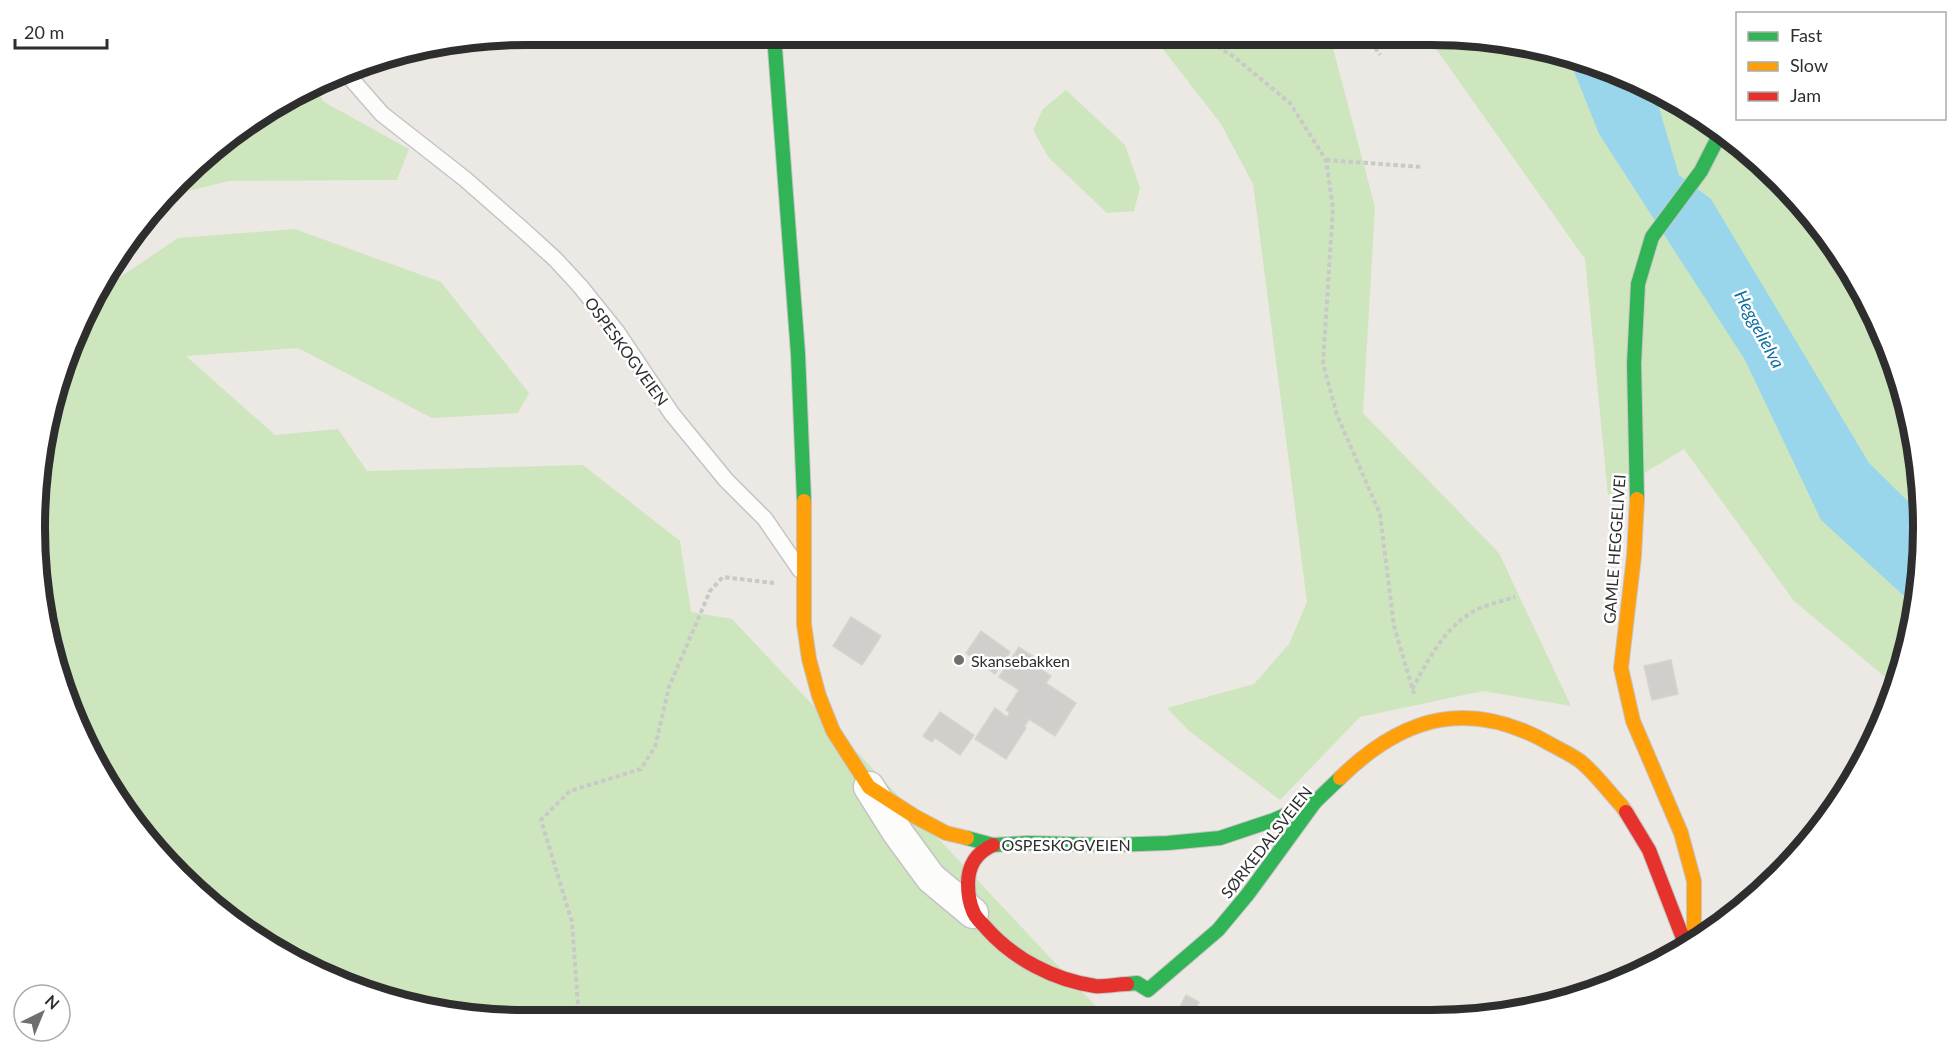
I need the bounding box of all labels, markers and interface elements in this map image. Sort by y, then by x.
scale bar [15,12,106,50]
legend [1736,12,1946,120]
text: 20 m [24,21,64,43]
text: Fast [1790,24,1823,46]
text: Slow [1790,54,1828,76]
text: Jam [1790,84,1821,106]
water label: Heggelielva [1730,286,1790,372]
street label: OSPESKOGVEIEN [581,293,673,409]
street label: GAMLE HEGGELIVEI [1599,474,1629,624]
place label: Skansebakken [971,651,1070,670]
marker: Skansebakken [952,653,966,667]
street label: SØRKEDALSVEIEN [1216,782,1316,902]
street label: OSPESKOGVEIEN [1001,835,1131,854]
north arrow [12,983,72,1043]
text: N [42,991,64,1013]

